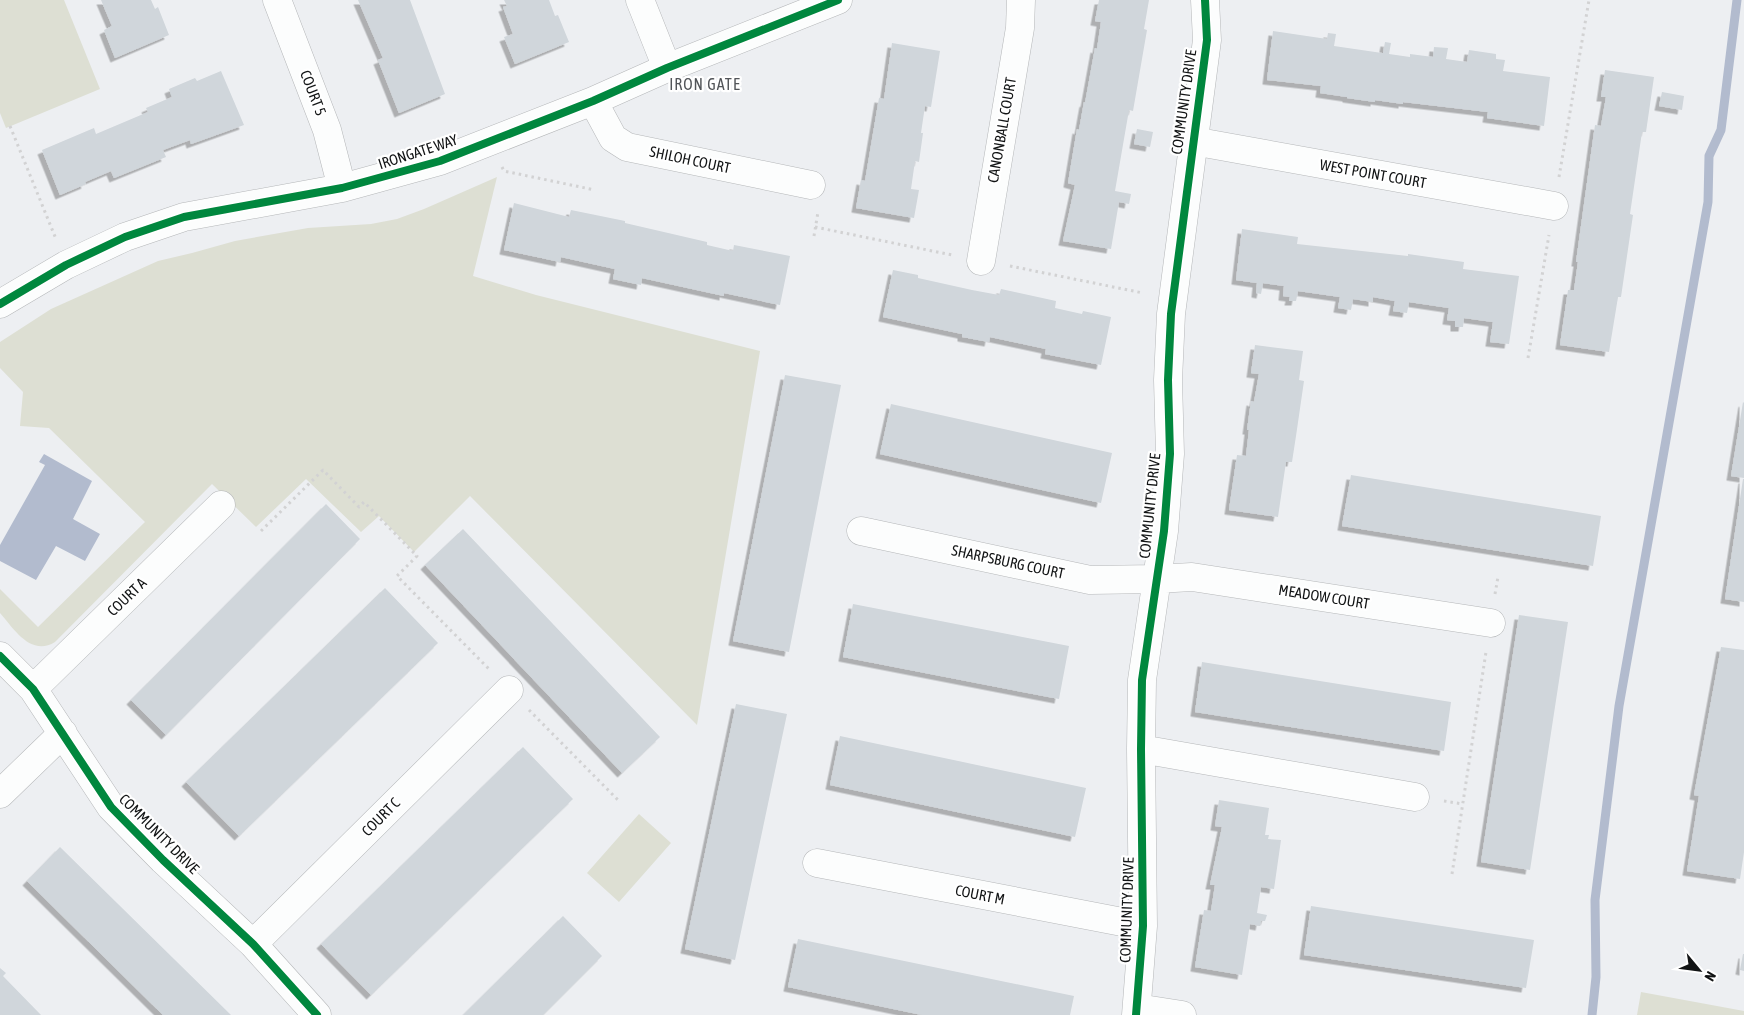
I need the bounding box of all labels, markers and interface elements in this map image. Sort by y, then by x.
street label: COMMUNITY DRIVE [1168,48,1199,155]
street label: COURT 5 [297,68,330,118]
district label: IRON GATE [669,75,741,93]
street label: CANONBALL COURT [984,75,1019,184]
street label: IRONGATE WAY [376,131,460,172]
street label: SHILOH COURT [648,143,732,176]
street label: WEST POINT COURT [1319,156,1428,191]
street label: COMMUNITY DRIVE [1136,452,1164,559]
street label: SHARPSBURG COURT [950,541,1067,582]
street label: COURT A [104,574,150,619]
street label: MEADOW COURT [1277,581,1371,612]
street label: COMMUNITY DRIVE [116,790,203,877]
street label: COURT C [358,794,403,839]
street label: COMMUNITY DRIVE [1116,856,1137,963]
street label: COURT M [954,881,1006,908]
north arrow [1674,945,1724,995]
text: N [1701,969,1719,984]

